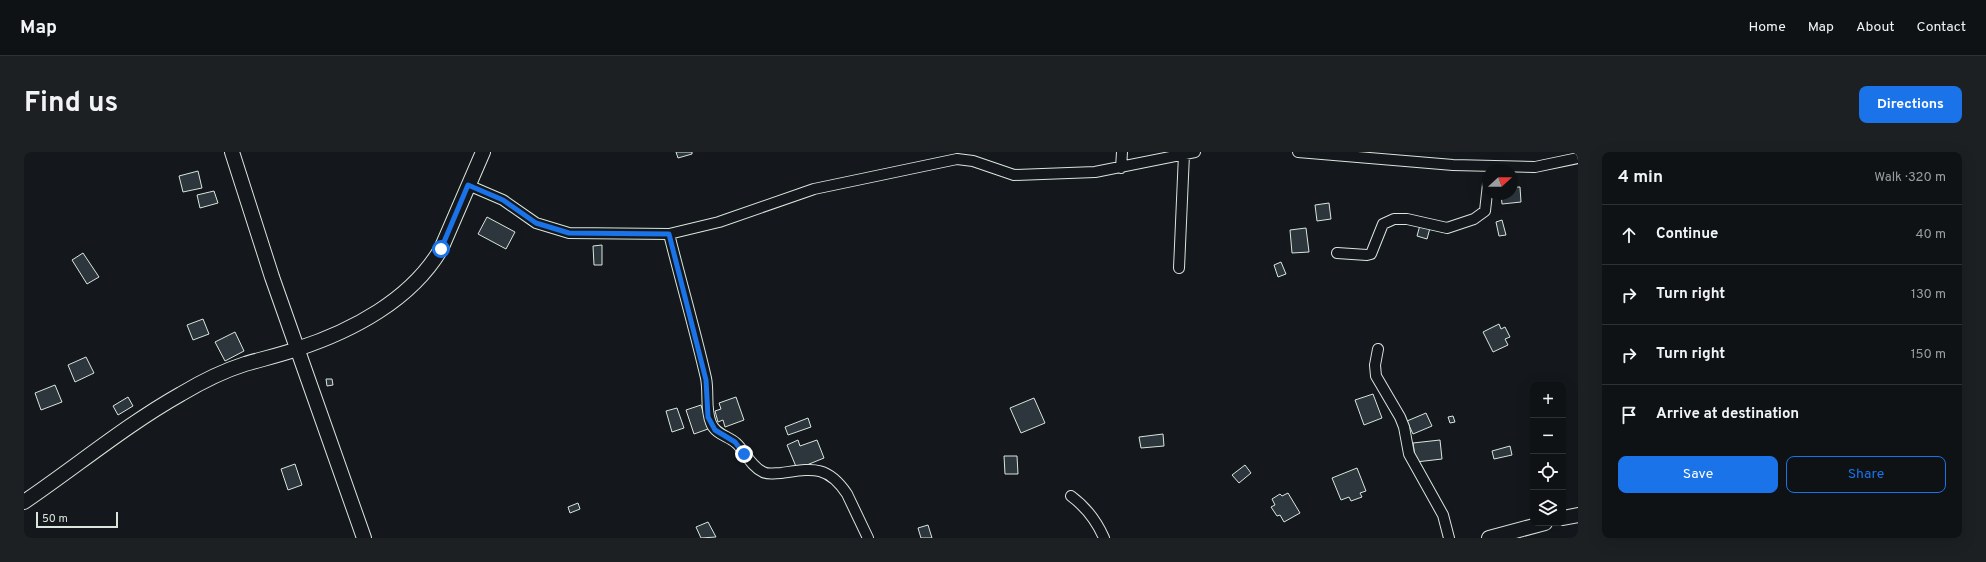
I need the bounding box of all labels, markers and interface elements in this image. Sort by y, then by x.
text: Map [20,16,57,40]
text: Home [1749,19,1786,36]
text: Map [1808,19,1834,36]
text: About [1856,19,1895,36]
text: Contact [1917,19,1966,36]
text: Find us [24,86,118,122]
button: Directions [1859,86,1962,123]
north arrow [1482,164,1518,200]
text: 4 min [1618,167,1663,189]
text: Walk · 320 m [1874,170,1946,186]
icon: ahead [1618,224,1640,246]
text: Continue [1656,225,1718,244]
text: 40 m [1916,227,1946,243]
route start [432,240,450,258]
icon: right [1618,284,1640,306]
text: Turn right [1656,285,1725,304]
text: 130 m [1911,287,1946,303]
icon: right [1618,344,1640,366]
text: Turn right [1656,345,1725,364]
text: 150 m [1911,347,1946,363]
map controls [1530,382,1566,526]
button: + [1530,382,1566,418]
icon: arrive [1618,404,1640,426]
text: Arrive at destination [1656,405,1799,424]
button: − [1530,418,1566,454]
route end [735,445,753,463]
button: locate [1530,454,1566,490]
button: Save [1618,456,1778,493]
button: Share [1786,456,1946,493]
button: layers [1530,490,1566,526]
scale bar [36,510,118,529]
text: 50 m [42,512,68,526]

